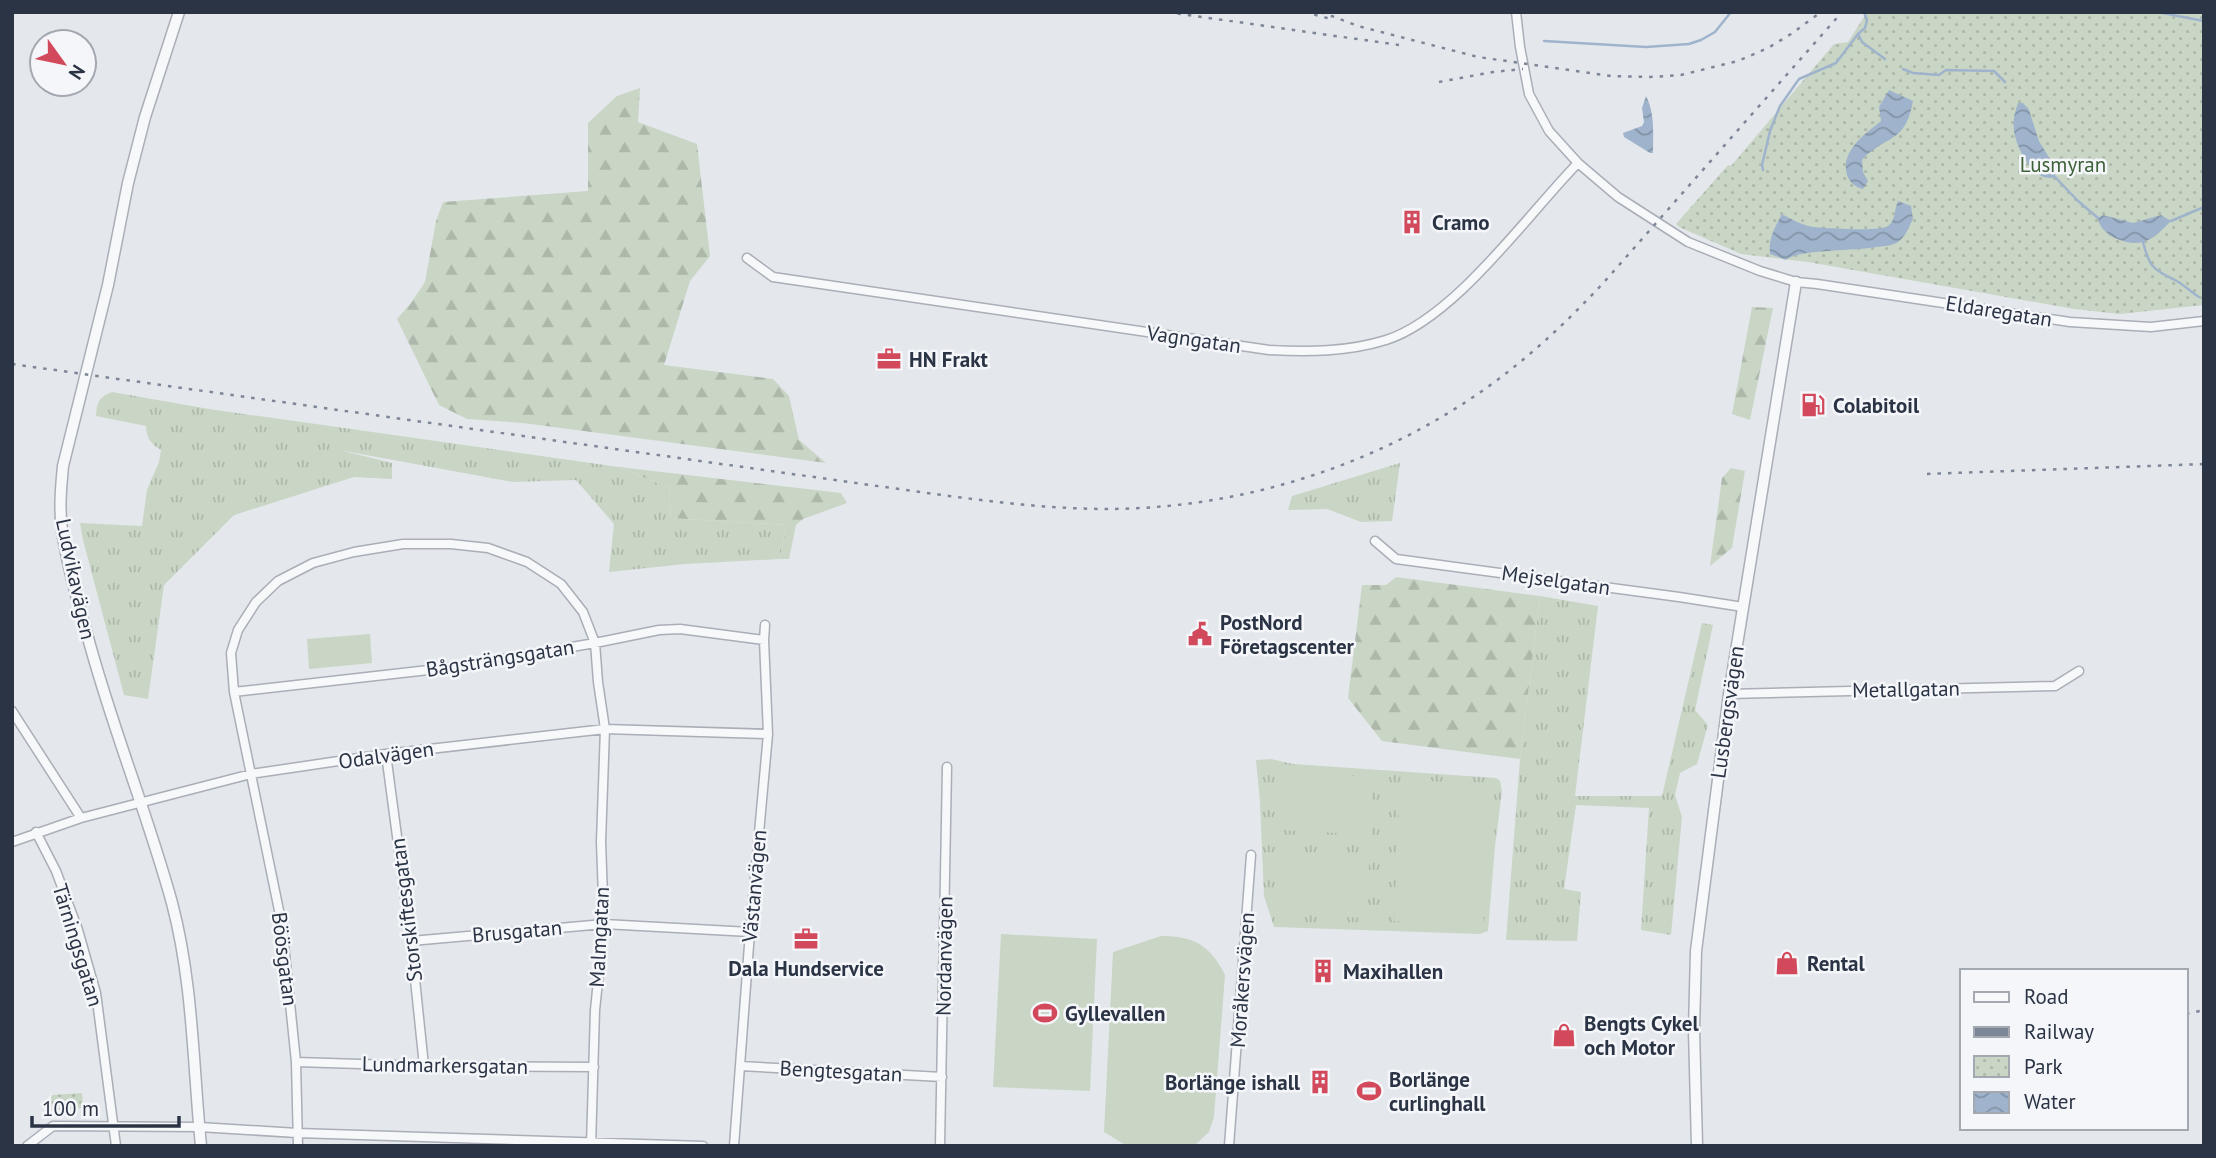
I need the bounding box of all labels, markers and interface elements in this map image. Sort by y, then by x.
north arrow [28,28,98,98]
text: N [64,60,91,84]
park label: Lusmyran [2020,151,2106,178]
building icon: Cramo [1398,208,1426,236]
place label: Cramo [1432,209,1489,236]
street label: Eldaregatan [1944,289,2054,333]
street label: Vagngatan [1144,319,1243,359]
office icon: HN Frakt [875,345,903,373]
place label: HN Frakt [909,346,989,373]
fuel station icon: Colabitoil [1799,391,1827,419]
place label: Colabitoil [1833,392,1920,419]
street label: Ludvikavägen [50,516,102,642]
street label: Mejselgatan [1500,559,1612,601]
place label: PostNord Företagscenter [1220,609,1355,660]
public building icon: PostNord Företagscenter [1186,620,1214,648]
street label: Bågsträngsgatan [424,633,576,683]
street label: Lusbergsvägen [1704,644,1750,780]
street label: Metallgatan [1852,675,1960,703]
street label: Odalvägen [336,735,436,775]
street label: Västanvägen [736,828,772,945]
street label: Storskiftesgatan [384,837,428,983]
street label: Tärningsgatan [47,880,109,1010]
street label: Malmgatan [583,886,615,988]
street label: Nordanvägen [929,896,959,1016]
street label: Böösgatan [266,911,304,1007]
street label: Moråkersvägen [1224,911,1260,1049]
street label: Brusgatan [471,914,563,948]
office icon: Dala Hundservice [792,925,820,953]
shop icon: Rental [1773,949,1801,977]
place label: Rental [1807,950,1865,977]
place label: Dala Hundservice [728,955,884,982]
building icon: Maxihallen [1309,957,1337,985]
place label: Maxihallen [1343,958,1443,985]
legend [1960,969,2188,1130]
text: Road [2024,983,2068,1010]
sports icon: Gyllevallen [1031,999,1059,1027]
place label: Gyllevallen [1065,1000,1165,1027]
place label: Bengts Cykel och Motor [1584,1010,1699,1061]
text: Railway [2024,1018,2094,1045]
shop icon: Bengts Cykel och Motor [1550,1021,1578,1049]
street label: Lundmarkersgatan [362,1050,528,1080]
text: Park [2024,1053,2063,1080]
street label: Bengtesgatan [779,1054,903,1088]
place label: Borlänge curlinghall [1389,1066,1486,1117]
building icon: Borlänge ishall [1306,1068,1334,1096]
place label: Borlänge ishall [1165,1069,1301,1096]
sports icon: Borlänge curlinghall [1355,1077,1383,1105]
scale bar [32,1084,178,1128]
text: Water [2024,1088,2076,1115]
text: 100 m [42,1095,99,1122]

